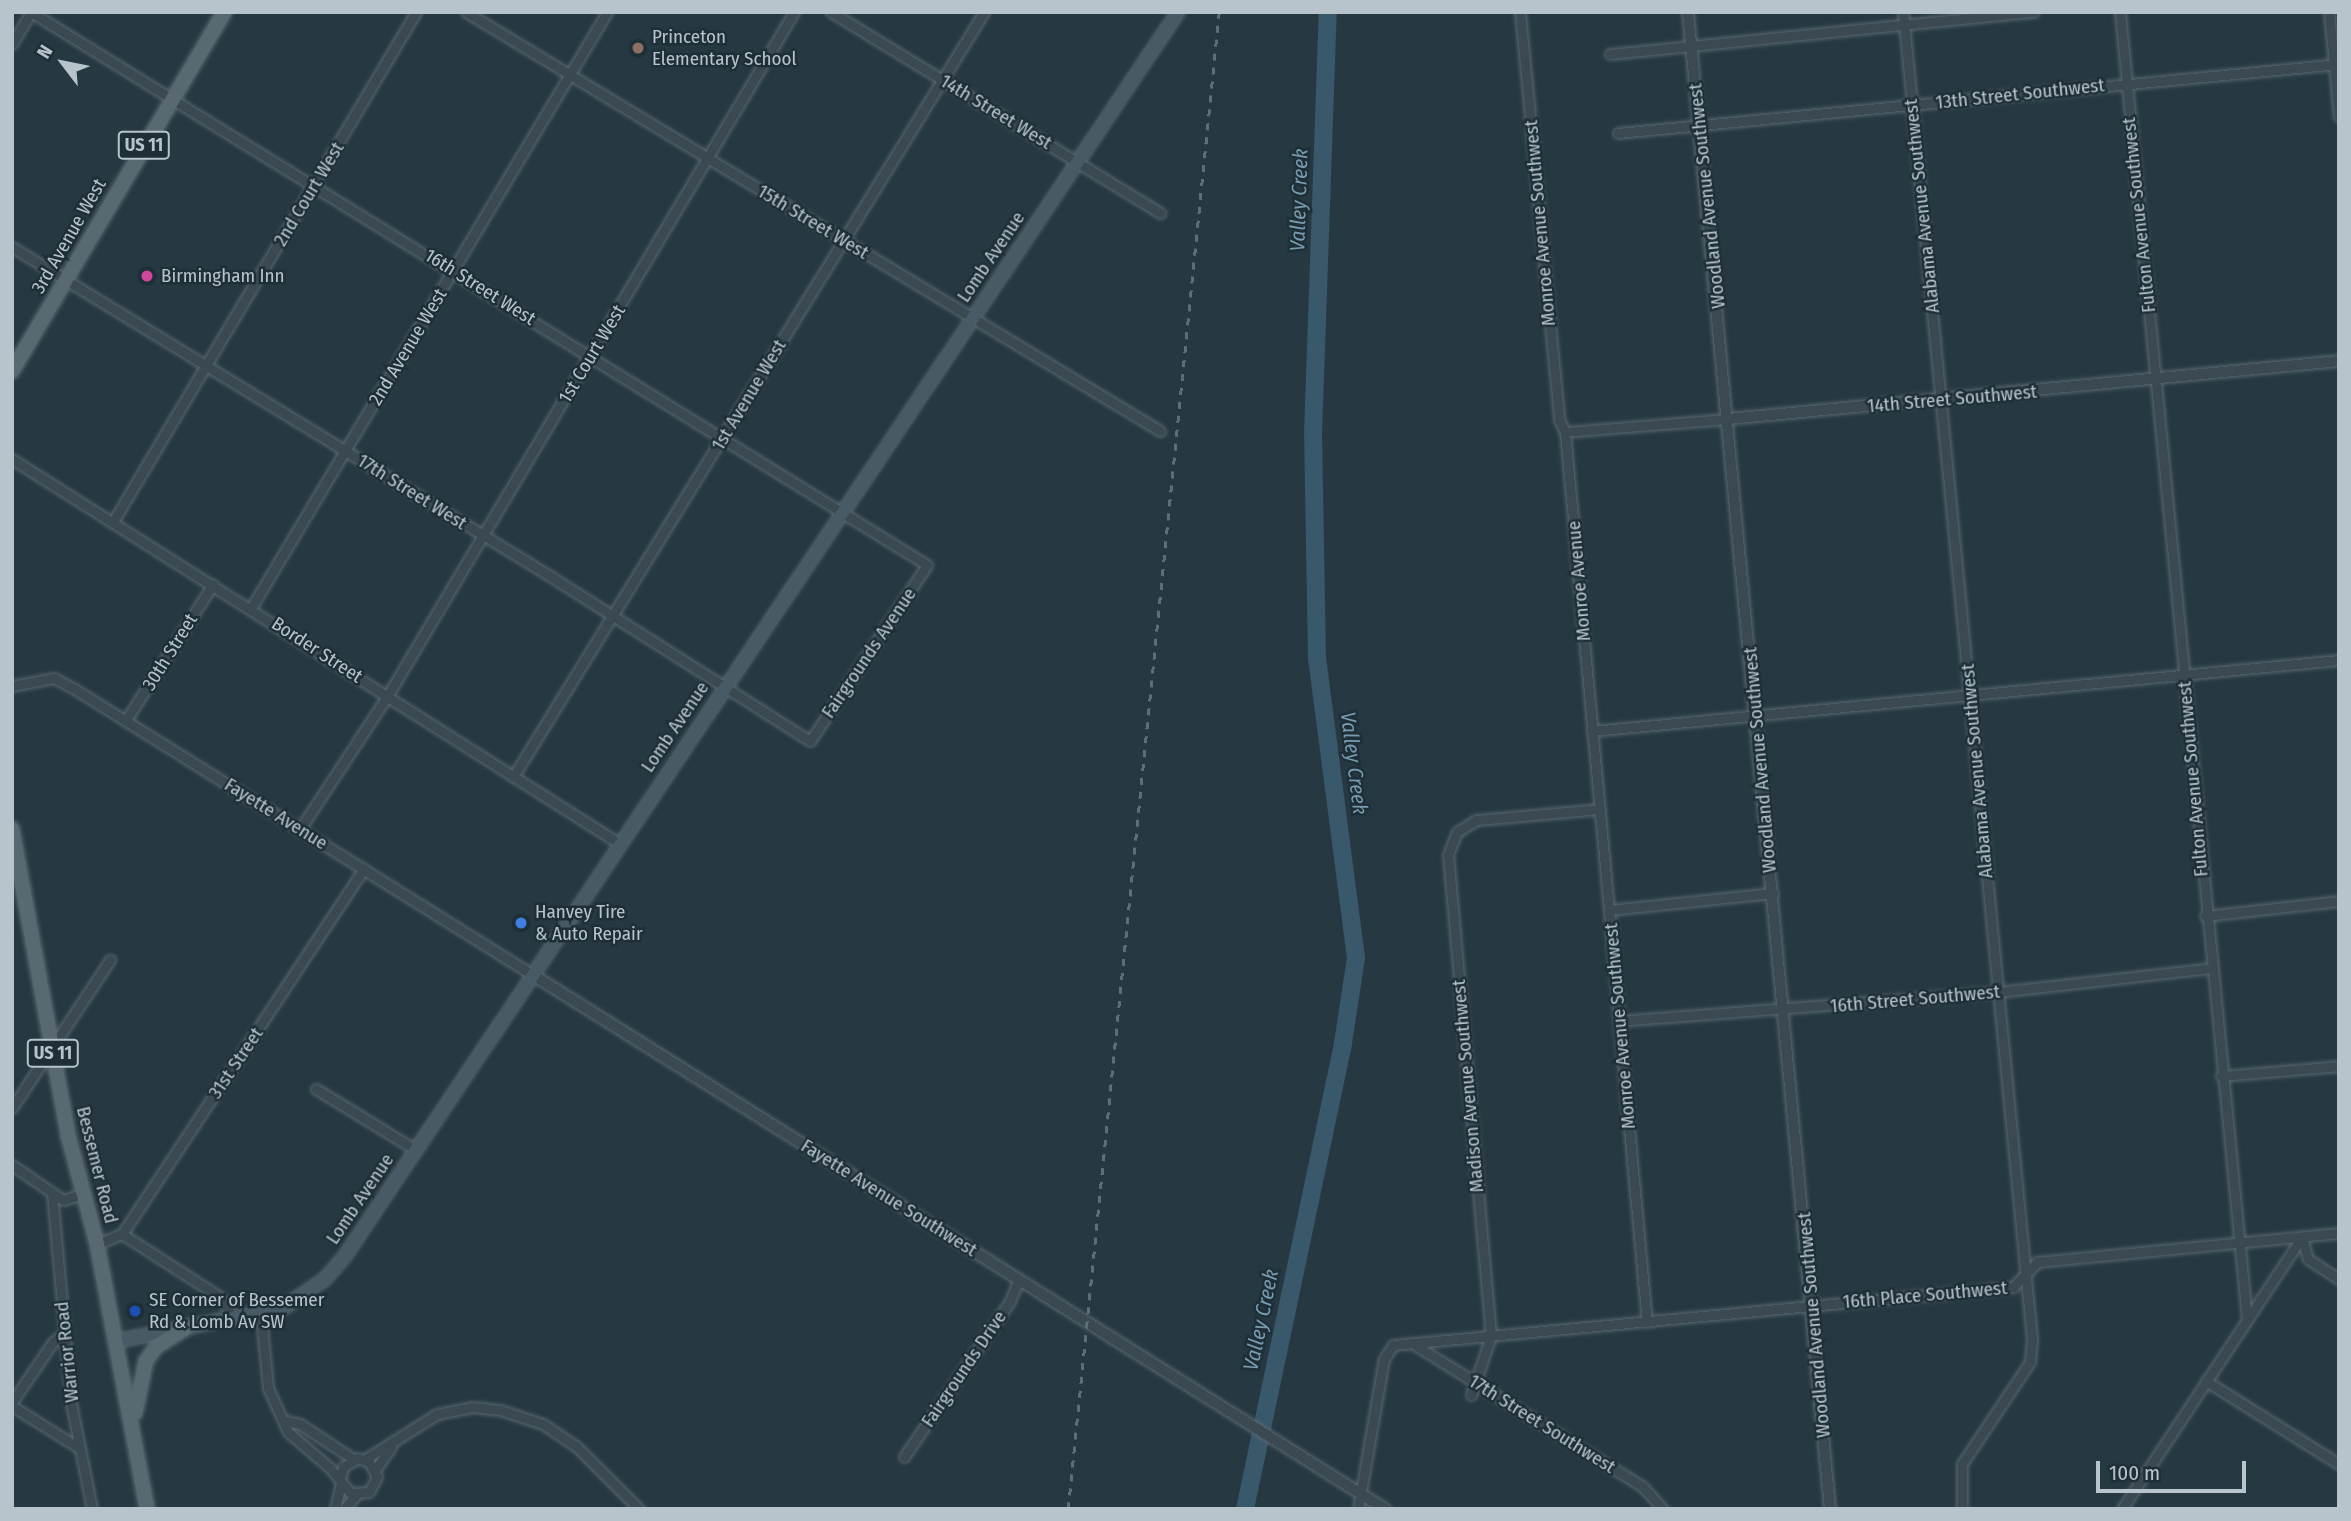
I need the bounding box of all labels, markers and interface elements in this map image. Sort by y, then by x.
place label: Princeton Elementary School [652,26,797,70]
north arrow [28,28,98,98]
marker: Princeton Elementary School [630,40,646,56]
text: N [32,41,58,63]
street label: 14th Street West [936,70,1056,154]
street label: 13th Street Southwest [1934,74,2106,114]
street label: Woodland Avenue Southwest [1684,82,1730,310]
street label: Alabama Avenue Southwest [1899,98,1945,314]
street label: Fulton Avenue Southwest [2117,116,2161,314]
street label: Monroe Avenue Southwest [1520,119,1560,327]
road number: US 11 [118,130,170,160]
street label: 2nd Court West [269,138,349,250]
water label: Valley Creek [1285,148,1313,252]
street label: 3rd Avenue West [27,175,111,297]
street label: 15th Street West [753,180,873,264]
street label: Lomb Avenue [952,207,1030,307]
street label: 16th Street West [420,244,540,330]
place label: Birmingham Inn [161,265,285,287]
marker: Birmingham Inn [139,268,155,284]
street label: 2nd Avenue West [364,284,452,410]
street label: 1st Court West [554,301,630,407]
street label: 1st Avenue West [707,335,791,455]
street label: 14th Street Southwest [1866,380,2038,418]
street label: 17th Street West [353,449,471,535]
street label: Monroe Avenue [1562,520,1596,642]
street label: Fairgrounds Avenue [817,583,921,723]
street label: 30th Street [138,610,202,694]
street label: Border Street [267,612,367,688]
street label: Woodland Avenue Southwest [1739,646,1781,874]
street label: Alabama Avenue Southwest [1956,663,1998,879]
street label: Lomb Avenue [636,677,714,777]
street label: Fulton Avenue Southwest [2173,680,2213,878]
water label: Valley Creek [1335,710,1373,816]
street label: Fayette Avenue [220,773,332,855]
place label: Hanvey Tire & Auto Repair [535,901,643,945]
marker: Hanvey Tire & Auto Repair [513,915,529,931]
street label: Monroe Avenue Southwest [1600,922,1640,1130]
street label: Madison Avenue Southwest [1447,979,1489,1193]
street label: 16th Street Southwest [1829,980,2001,1018]
street label: 31st Street [204,1023,268,1103]
road number: US 11 [27,1038,79,1068]
street label: Bessemer Road [71,1104,123,1226]
street label: Fayette Avenue Southwest [797,1134,981,1262]
street label: Lomb Avenue [321,1149,399,1249]
street label: Woodland Avenue Southwest [1793,1211,1835,1439]
water label: Valley Creek [1238,1267,1284,1373]
street label: 16th Place Southwest [1842,1276,2008,1314]
place label: SE Corner of Bessemer Rd & Lomb Av SW [149,1289,324,1333]
street label: Warrior Road [50,1300,84,1404]
marker: SE Corner of Bessemer Rd & Lomb Av SW [127,1303,143,1319]
street label: Fairgrounds Drive [917,1306,1011,1432]
street label: 17th Street Southwest [1464,1370,1620,1478]
scale bar [2099,1448,2250,1492]
text: 100 m [2109,1460,2160,1486]

